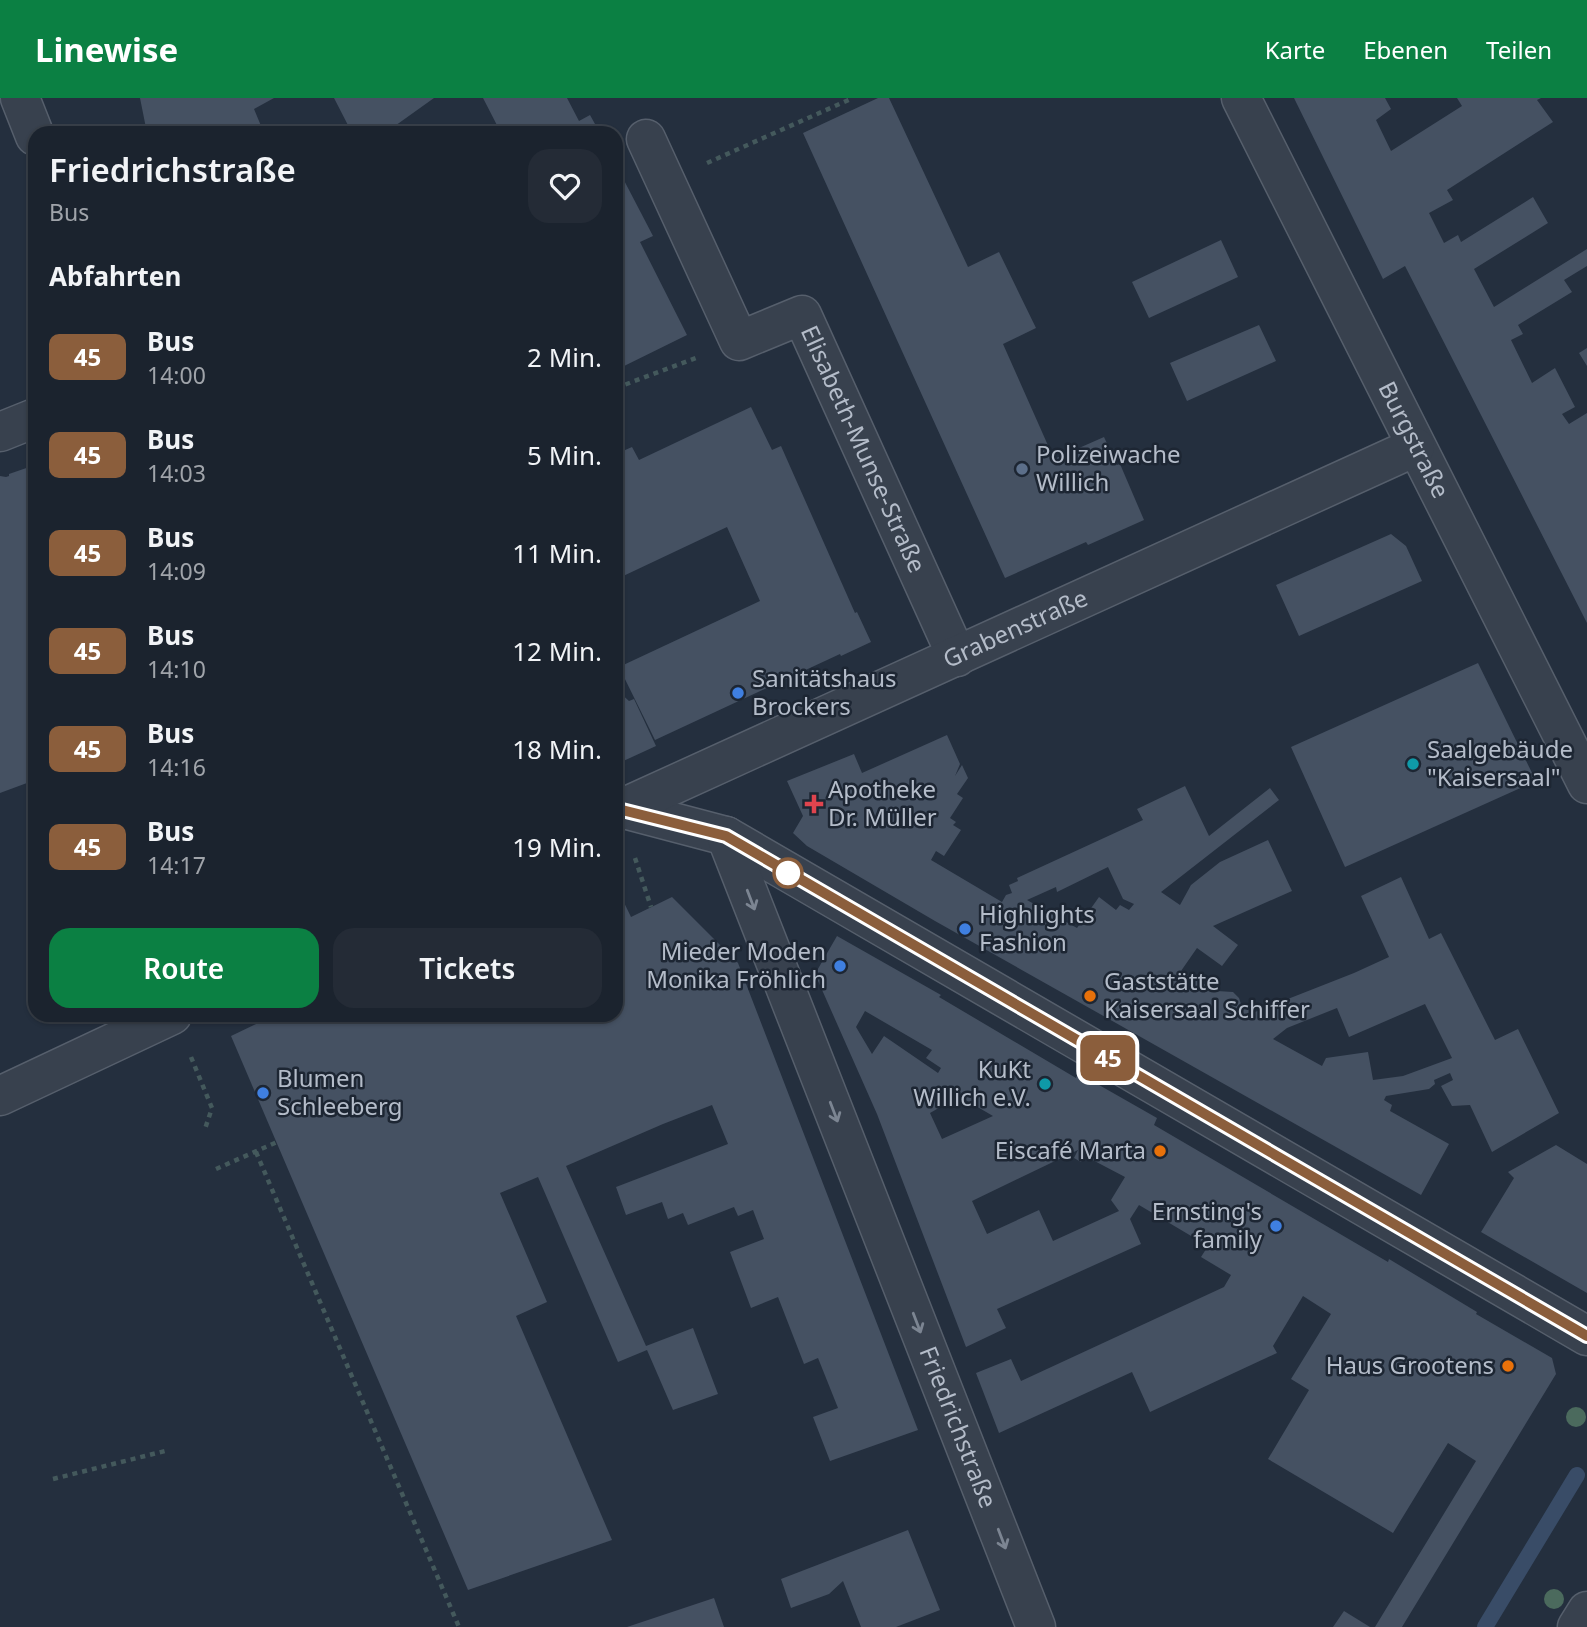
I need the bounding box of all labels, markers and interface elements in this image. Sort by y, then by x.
text: Linewise [35,27,178,72]
text: Karte [1265,33,1325,66]
text: Ebenen [1363,33,1448,66]
text: Teilen [1486,33,1552,66]
text: Friedrichstraße [49,147,296,192]
button: heart [528,149,602,223]
text: Bus [49,196,89,228]
text: Abfahrten [49,258,181,294]
street label: Elisabeth-Munse-Straße [794,320,935,578]
text: Bus [147,323,194,359]
text: 2 Min. [527,339,602,375]
text: 45 [74,340,101,373]
text: 14:00 [147,359,206,391]
street label: Burgstraße [1372,375,1458,503]
text: Bus [147,421,194,457]
text: 5 Min. [527,437,602,473]
place label: Polizeiwache Willich [1036,437,1181,498]
text: 45 [74,438,101,471]
text: 14:03 [147,457,206,489]
marker: Polizeiwache Willich [1014,461,1030,477]
text: Bus [147,519,194,555]
text: 11 Min. [512,535,602,571]
text: 45 [74,536,101,569]
text: 14:09 [147,555,206,587]
street label: Grabenstraße [937,580,1092,675]
text: Bus [147,617,194,653]
text: 12 Min. [512,633,602,669]
text: 45 [74,634,101,667]
text: 14:10 [147,653,206,685]
place label: Sanitätshaus Brockers [752,661,897,722]
marker: Sanitätshaus Brockers [730,685,746,701]
text: Bus [147,715,194,751]
text: 18 Min. [512,731,602,767]
text: 45 [74,732,101,765]
place label: Saalgebäude "Kaisersaal" [1427,732,1573,793]
text: 14:16 [147,751,206,783]
marker: Saalgebäude "Kaisersaal" [1405,756,1421,772]
place label: Apotheke Dr. Müller [828,772,937,833]
marker: Apotheke Dr. Müller [806,796,822,812]
text: Bus [147,813,194,849]
text: 19 Min. [512,829,602,865]
text: 45 [74,830,101,863]
text: 14:17 [147,849,206,881]
unlabelled marker [773,858,803,888]
one-way arrow [745,888,758,910]
place label: Highlights Fashion [979,897,1095,958]
marker: Highlights Fashion [957,921,973,937]
button: Route [49,928,319,1008]
button: Tickets [333,928,602,1008]
place label: Mieder Moden Monika Fröhlich [646,934,826,995]
marker: Mieder Moden Monika Fröhlich [832,958,848,974]
place label: Gaststätte Kaisersaal Schiffer [1104,964,1310,1025]
marker: Gaststätte Kaisersaal Schiffer [1082,988,1098,1004]
line badge: 45 [1076,1035,1140,1081]
text: 45 [1094,1041,1122,1074]
place label: KuKt Willich e.V. [913,1052,1031,1113]
place label: Blumen Schleeberg [277,1061,403,1122]
marker: KuKt Willich e.V. [1037,1076,1053,1092]
marker: Blumen Schleeberg [255,1085,271,1101]
one-way arrow [829,1100,842,1122]
place label: Eiscafé Marta [995,1133,1146,1166]
marker: Eiscafé Marta [1152,1143,1168,1159]
place label: Ernsting's family [1152,1194,1263,1255]
marker: Ernsting's family [1268,1218,1284,1234]
one-way arrow [912,1312,925,1334]
street label: Friedrichstraße [913,1341,1006,1512]
place label: Haus Grootens [1326,1348,1494,1381]
marker: Haus Grootens [1500,1358,1516,1374]
one-way arrow [996,1527,1009,1549]

